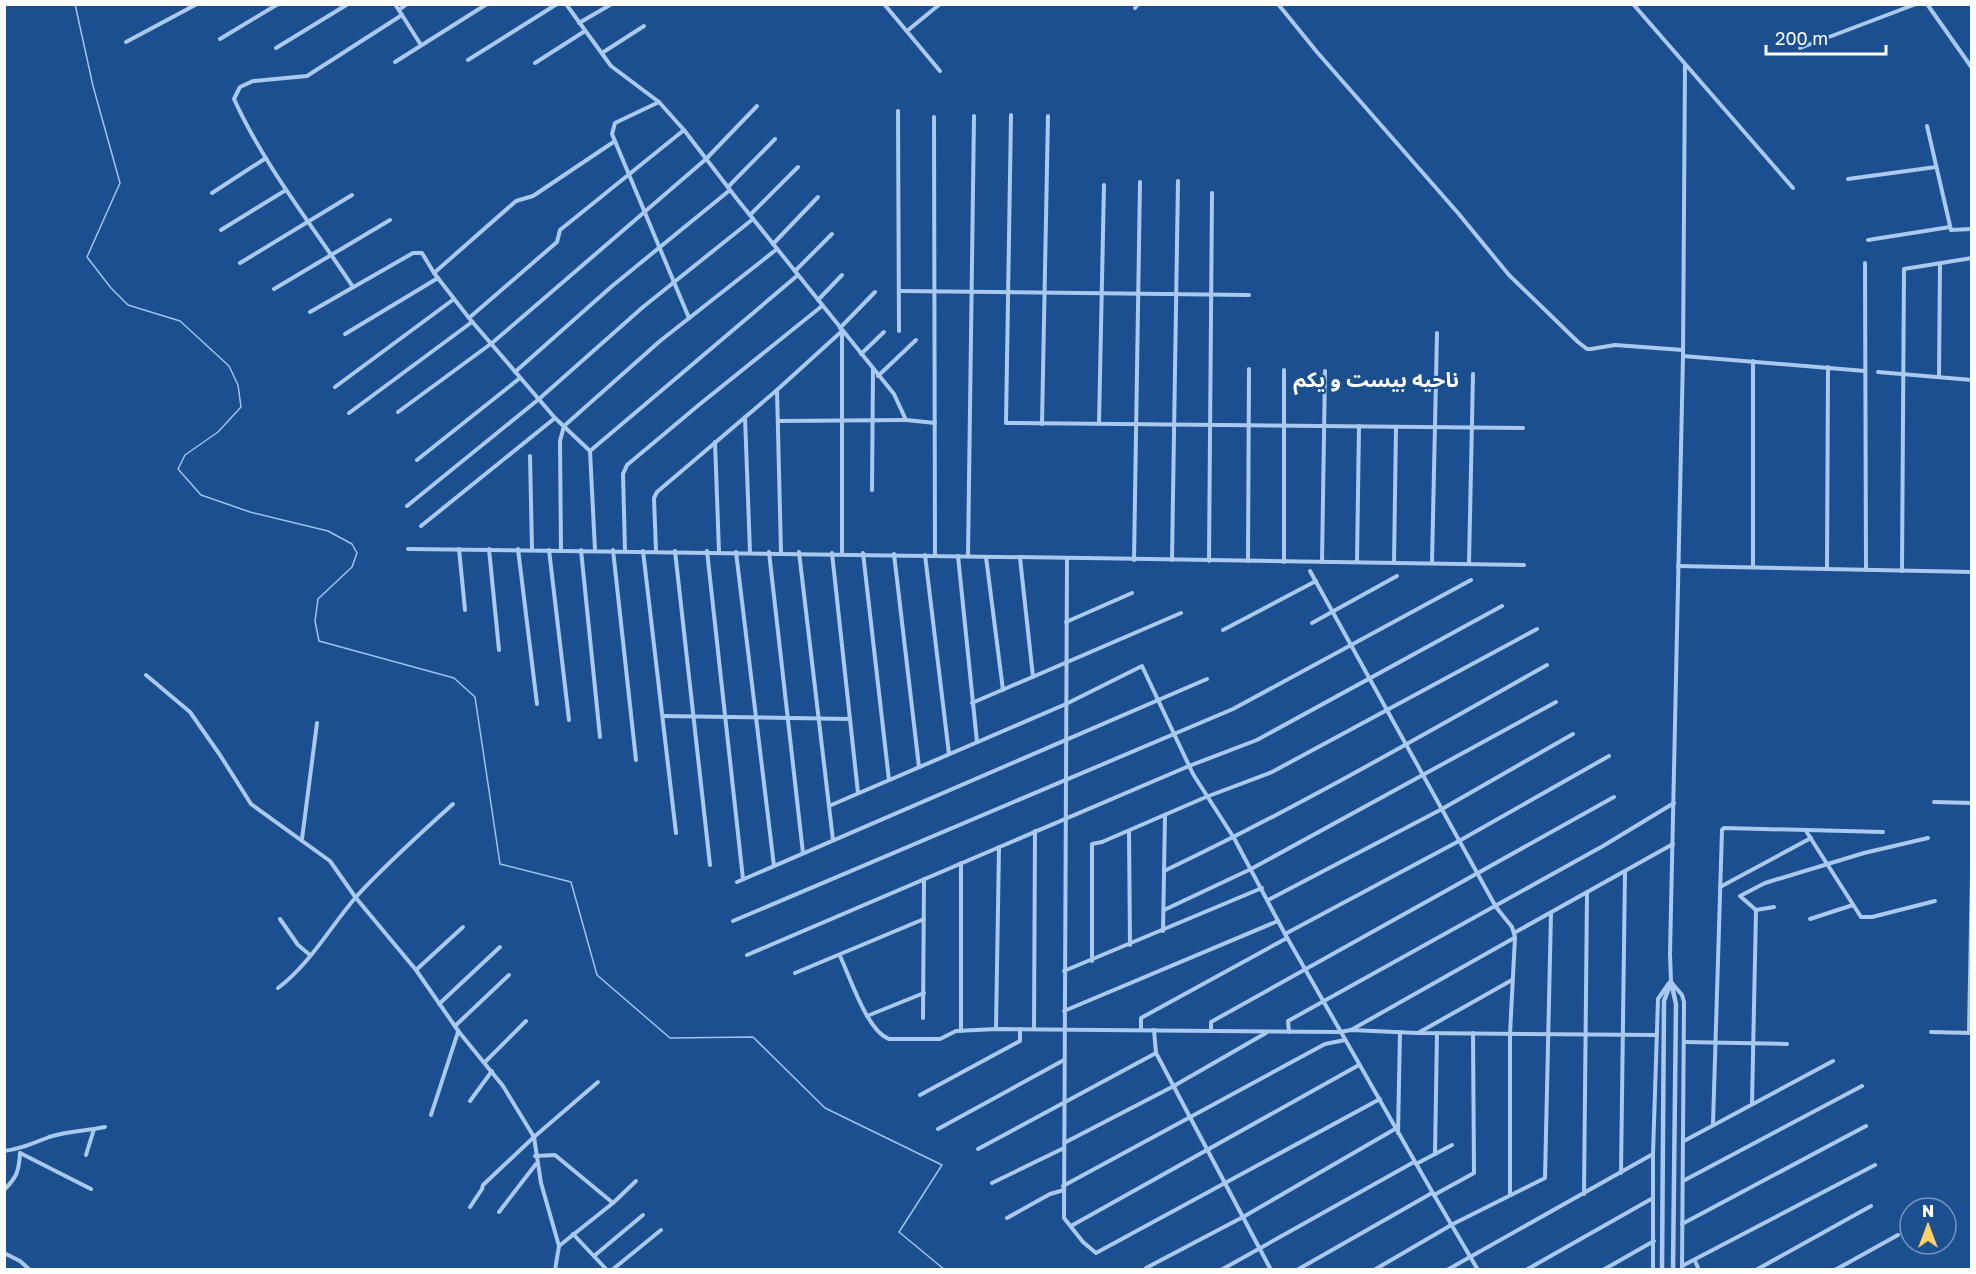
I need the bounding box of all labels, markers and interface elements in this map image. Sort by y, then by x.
scale bar [1766,18,1886,56]
text: 200 m [1775,27,1828,49]
district label: ناحیه بیست و یکم [1293,366,1459,395]
north arrow [1898,1196,1958,1256]
text: N [1922,1201,1934,1221]

